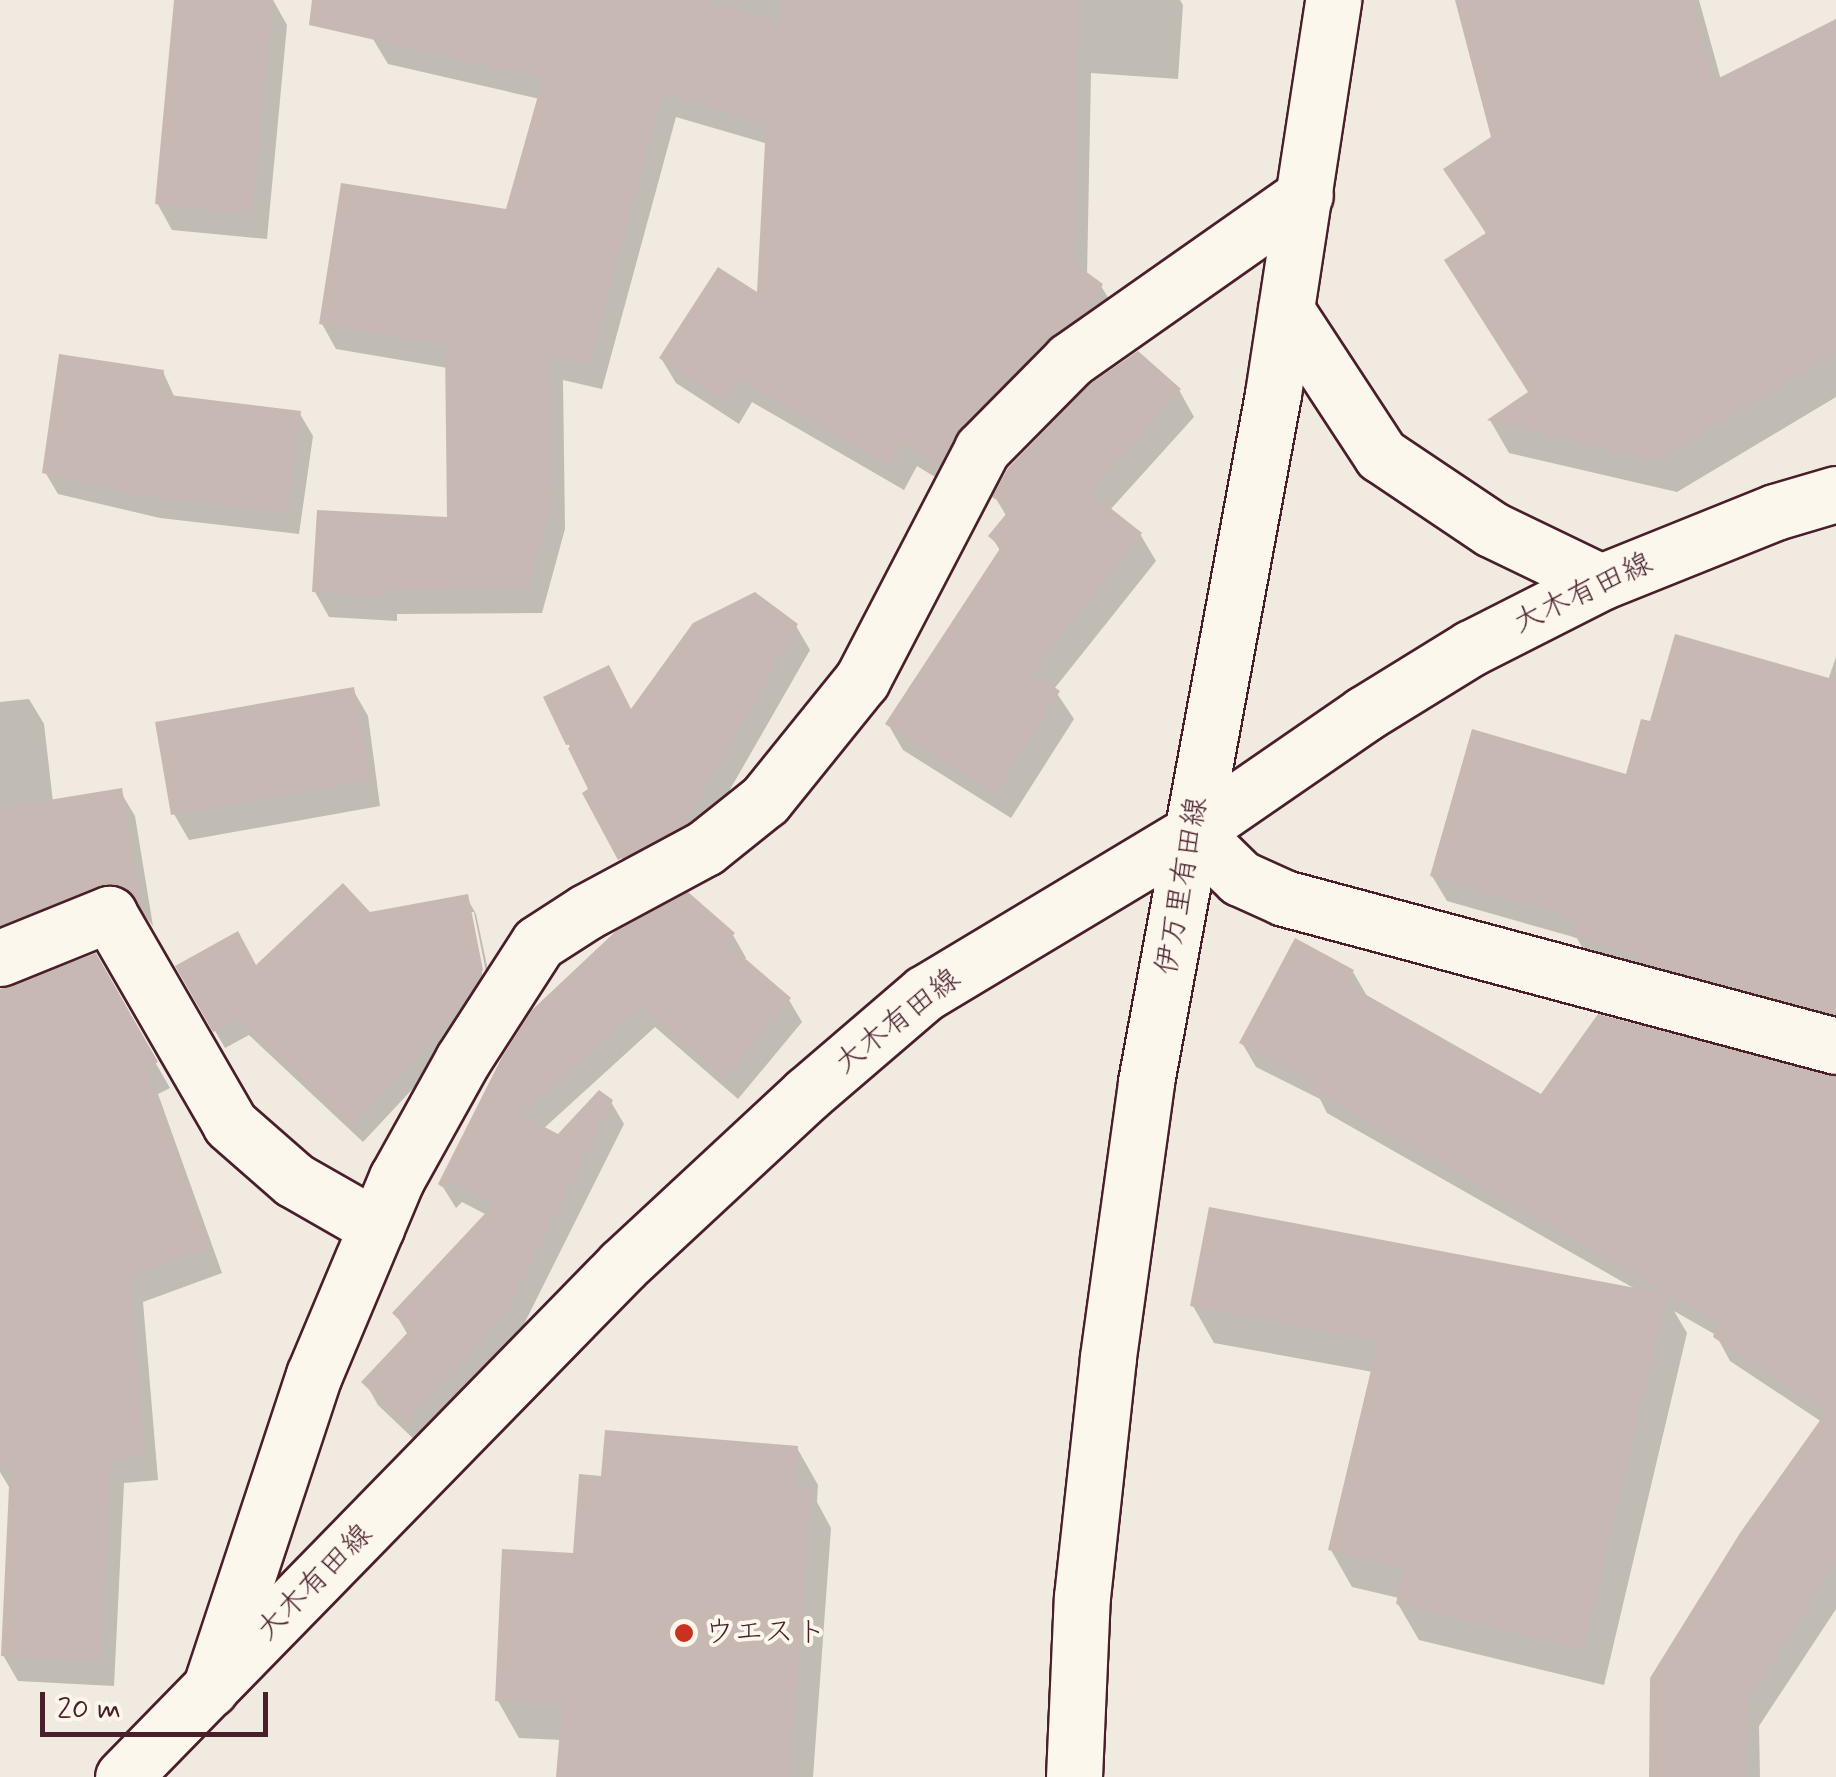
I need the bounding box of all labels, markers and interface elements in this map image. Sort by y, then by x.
street label: 大木有田線 [1507,546,1659,642]
street label: 伊万里有田線 [1150,794,1216,978]
street label: 大木有田線 [828,962,968,1082]
street label: 大木有田線 [249,1517,381,1649]
place label: ウエスト [704,1615,824,1651]
marker: ウエスト [673,1622,695,1644]
scale bar [45,1672,272,1734]
text: 20 m [57,1690,121,1729]

